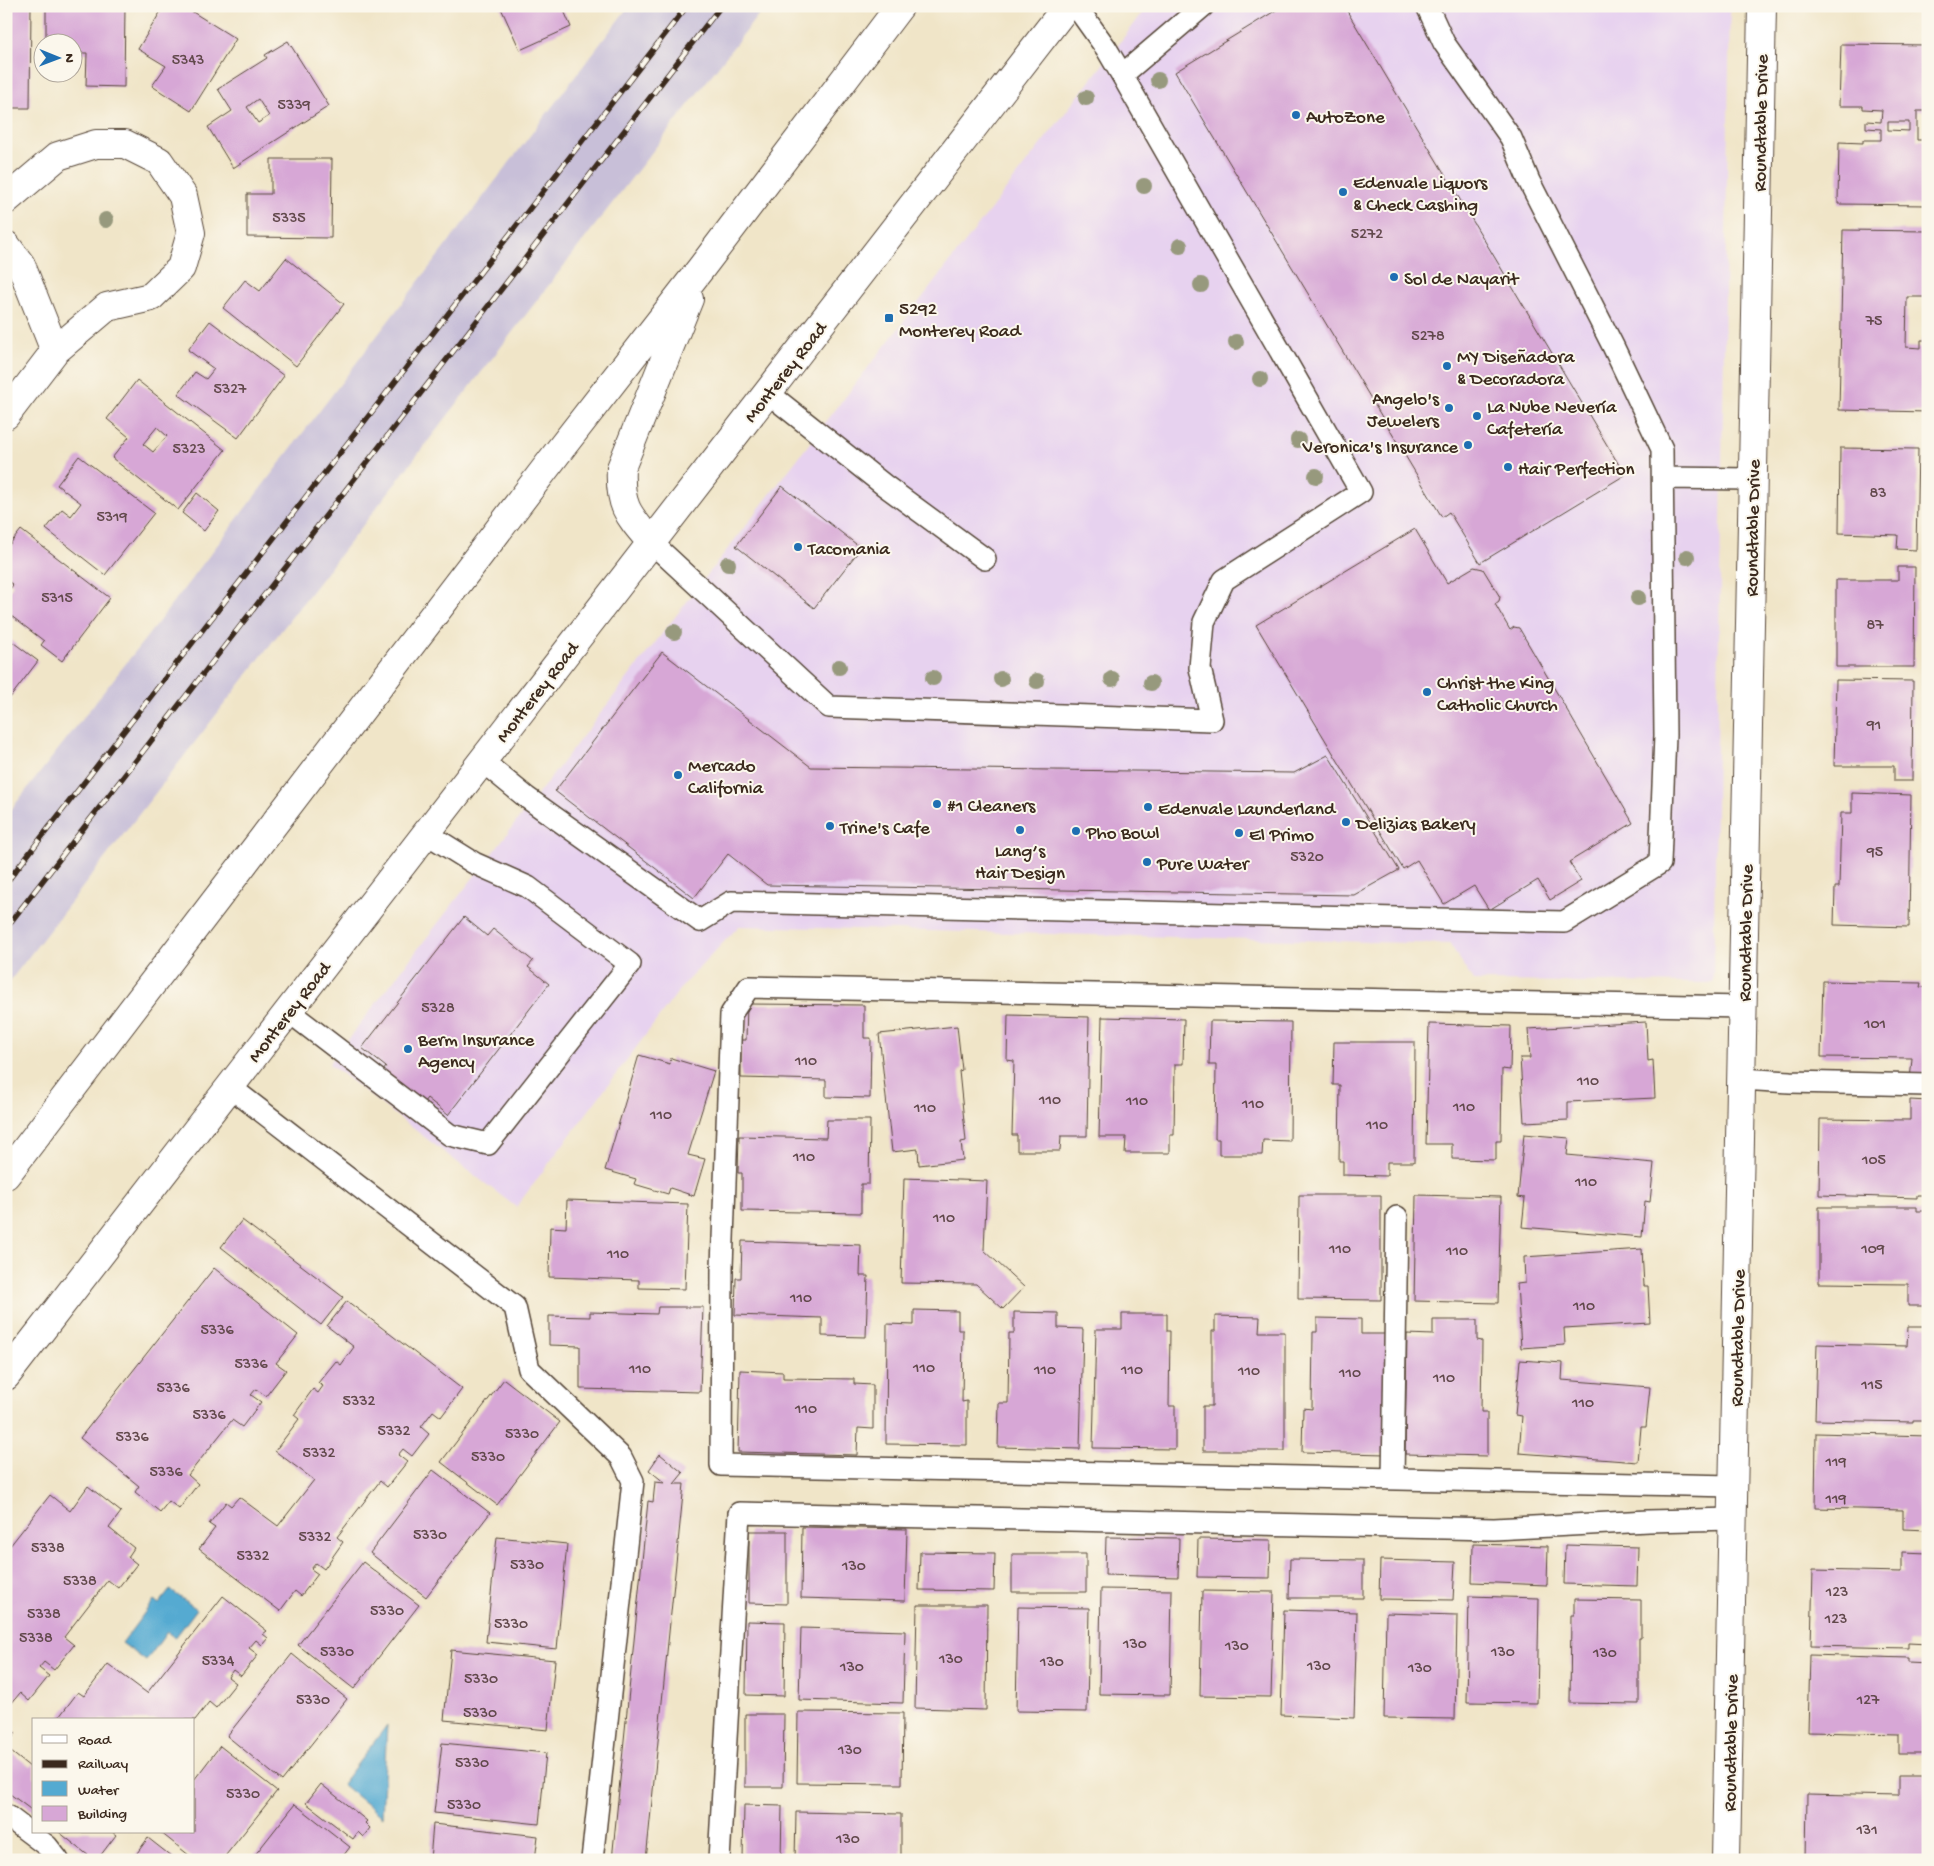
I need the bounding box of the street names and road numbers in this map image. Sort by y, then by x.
street label: Roundtable Drive [1750,54,1775,192]
street label: Monterey Road [740,317,834,428]
street label: Roundtable Drive [1742,459,1767,597]
street label: Monterey Road [492,637,586,748]
street label: Roundtable Drive [1735,864,1760,1002]
street label: Monterey Road [244,957,338,1068]
street label: Roundtable Drive [1727,1269,1752,1407]
street label: Roundtable Drive [1720,1674,1745,1812]

